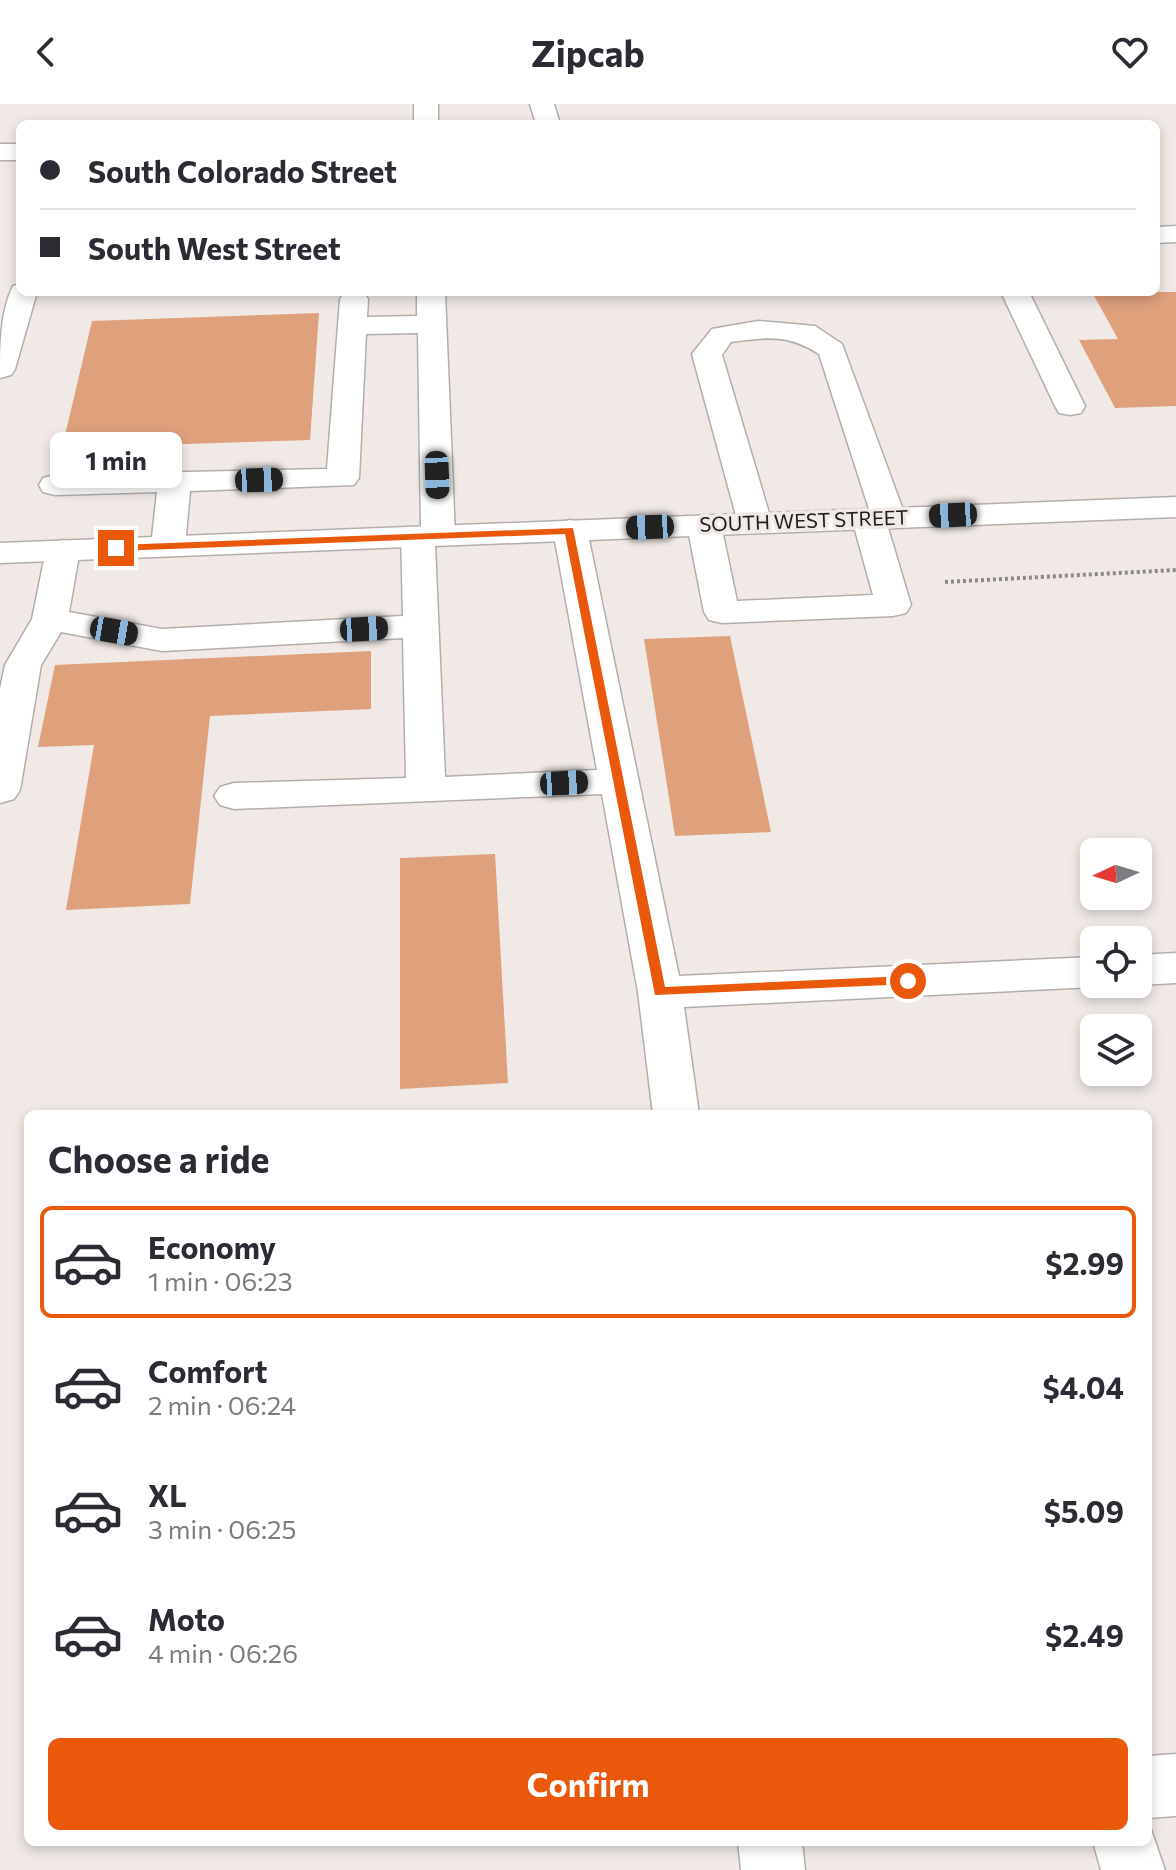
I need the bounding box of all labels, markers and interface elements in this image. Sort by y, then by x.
icon: back [24,30,68,74]
text: Zipcab [531,30,645,74]
icon: heart [1108,30,1152,74]
text: South Colorado Street [88,152,397,189]
text: South West Street [88,229,341,266]
callout: 1 min [50,432,182,488]
text: 1 min [85,444,147,475]
car [424,451,450,499]
car [235,467,283,493]
car [928,502,978,528]
street label: SOUTH WEST STREET [699,504,909,536]
car [626,514,674,540]
route end [98,530,134,566]
car [88,615,140,647]
car [339,616,389,642]
car [539,770,589,796]
north arrow [1080,838,1152,910]
map controls [1080,838,1152,1086]
button: locate [1080,926,1152,998]
route start [890,963,926,999]
button: layers [1080,1014,1152,1086]
text: Choose a ride [48,1136,269,1180]
icon: car [52,1226,124,1298]
text: Economy [148,1228,276,1265]
text: $2.99 [1045,1244,1124,1281]
text: 1 min · 06:23 [148,1265,293,1296]
icon: car [52,1350,124,1422]
text: Comfort [148,1352,267,1389]
text: $4.04 [1043,1368,1124,1405]
text: 2 min · 06:24 [148,1389,296,1420]
icon: car [52,1474,124,1546]
text: XL [148,1476,187,1513]
text: $5.09 [1044,1492,1124,1529]
text: 3 min · 06:25 [148,1513,296,1544]
icon: car [52,1598,124,1670]
text: Moto [148,1600,225,1637]
text: $2.49 [1045,1616,1124,1653]
text: 4 min · 06:26 [148,1637,298,1668]
button: Confirm [48,1738,1128,1830]

